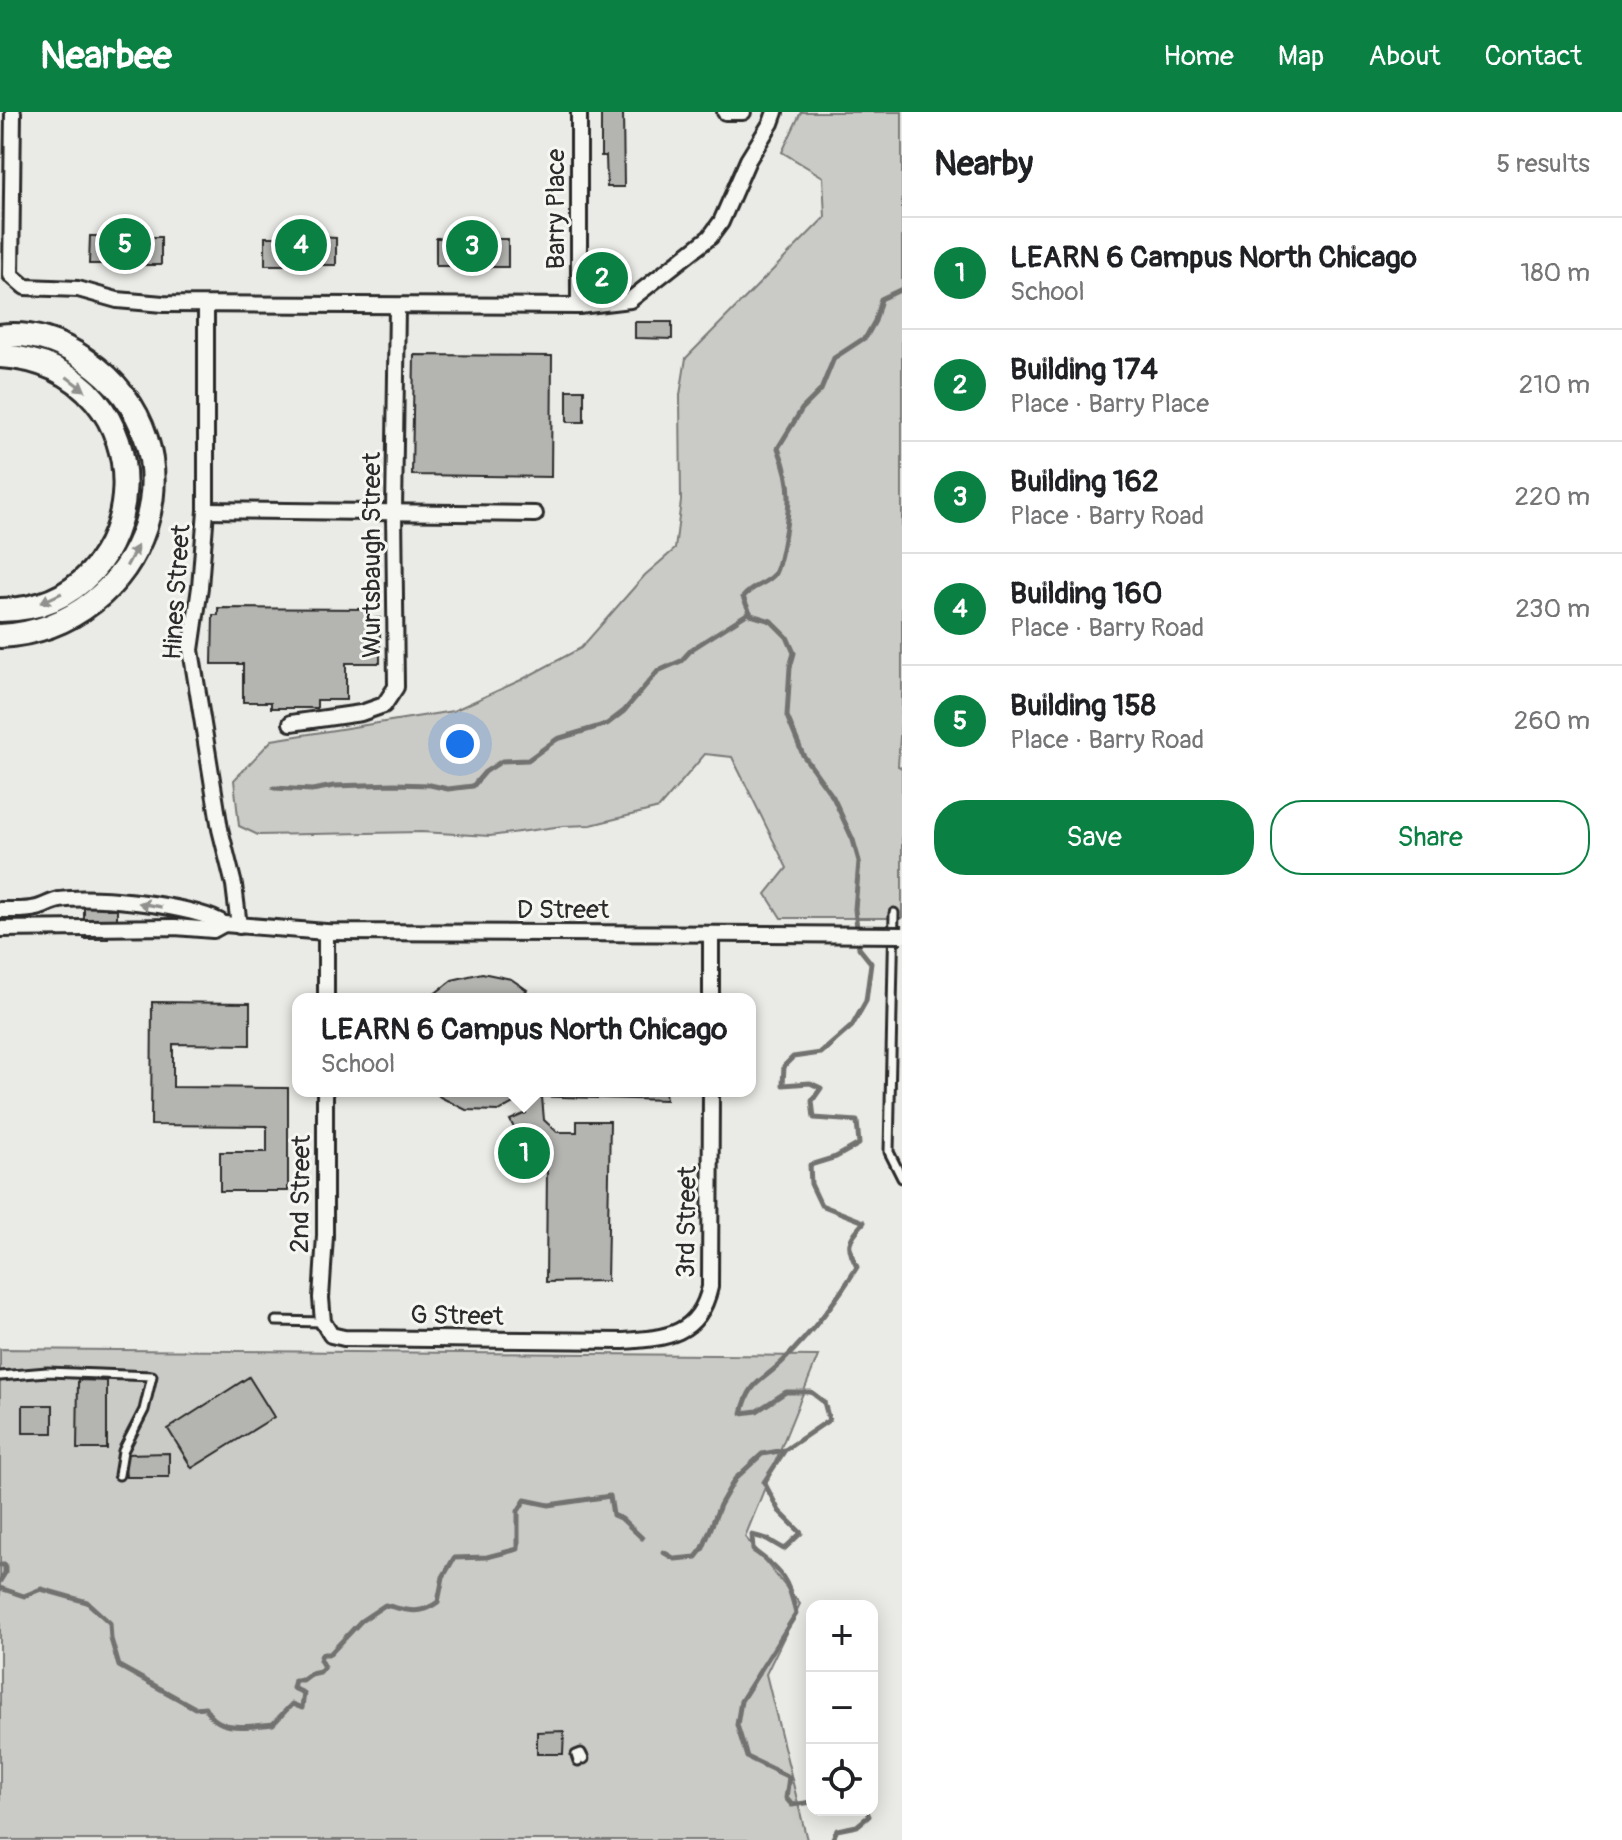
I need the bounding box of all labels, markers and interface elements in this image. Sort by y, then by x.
text: Nearbee [40,32,172,80]
text: Home [1163,39,1234,74]
text: Map [1278,39,1324,74]
text: About [1368,39,1441,74]
text: Contact [1485,39,1582,74]
text: Nearby [934,143,1033,186]
street label: Barry Place [540,148,572,269]
text: 5 results [1496,148,1590,180]
pin: 5 [99,214,151,274]
pin: 4 [275,215,327,275]
pin: 3 [446,216,498,276]
text: LEARN 6 Campus North Chicago [1010,239,1417,276]
pin: 2 [576,248,628,308]
text: 1 [955,257,965,289]
text: 180 m [1520,257,1590,289]
text: School [1010,276,1085,308]
text: Building 174 [1010,351,1158,388]
text: 2 [953,369,967,401]
text: 210 m [1519,369,1590,401]
one-way arrow [66,376,87,392]
text: Place · Barry Place [1010,388,1209,420]
street label: Wurtsbaugh Street [356,452,388,658]
text: Building 162 [1010,463,1159,500]
text: 3 [953,481,967,513]
text: 220 m [1514,481,1590,513]
text: Place · Barry Road [1010,500,1204,532]
street label: Hines Street [156,523,198,661]
one-way arrow [125,545,138,568]
text: Building 160 [1010,575,1163,612]
one-way arrow [40,591,63,605]
text: 4 [952,593,968,625]
text: 230 m [1515,593,1590,625]
text: Place · Barry Road [1010,612,1204,644]
text: Building 158 [1010,687,1156,724]
text: 5 [953,705,967,737]
text: 260 m [1514,705,1590,737]
your location [440,724,480,764]
text: Place · Barry Road [1010,724,1204,756]
button: Save [934,800,1254,875]
button: Share [1270,800,1590,875]
street label: D Street [517,894,610,926]
one-way arrow [137,898,162,910]
popup [292,993,756,1097]
text: LEARN 6 Campus North Chicago [321,1011,727,1048]
text: School [321,1048,395,1080]
pin: 1 [498,1123,550,1183]
street label: 2nd Street [284,1134,318,1253]
street label: 3rd Street [670,1165,704,1278]
street label: G Street [410,1299,504,1333]
map controls [806,1600,878,1816]
button: + [806,1600,878,1672]
button: − [806,1672,878,1744]
button: locate [806,1744,878,1816]

